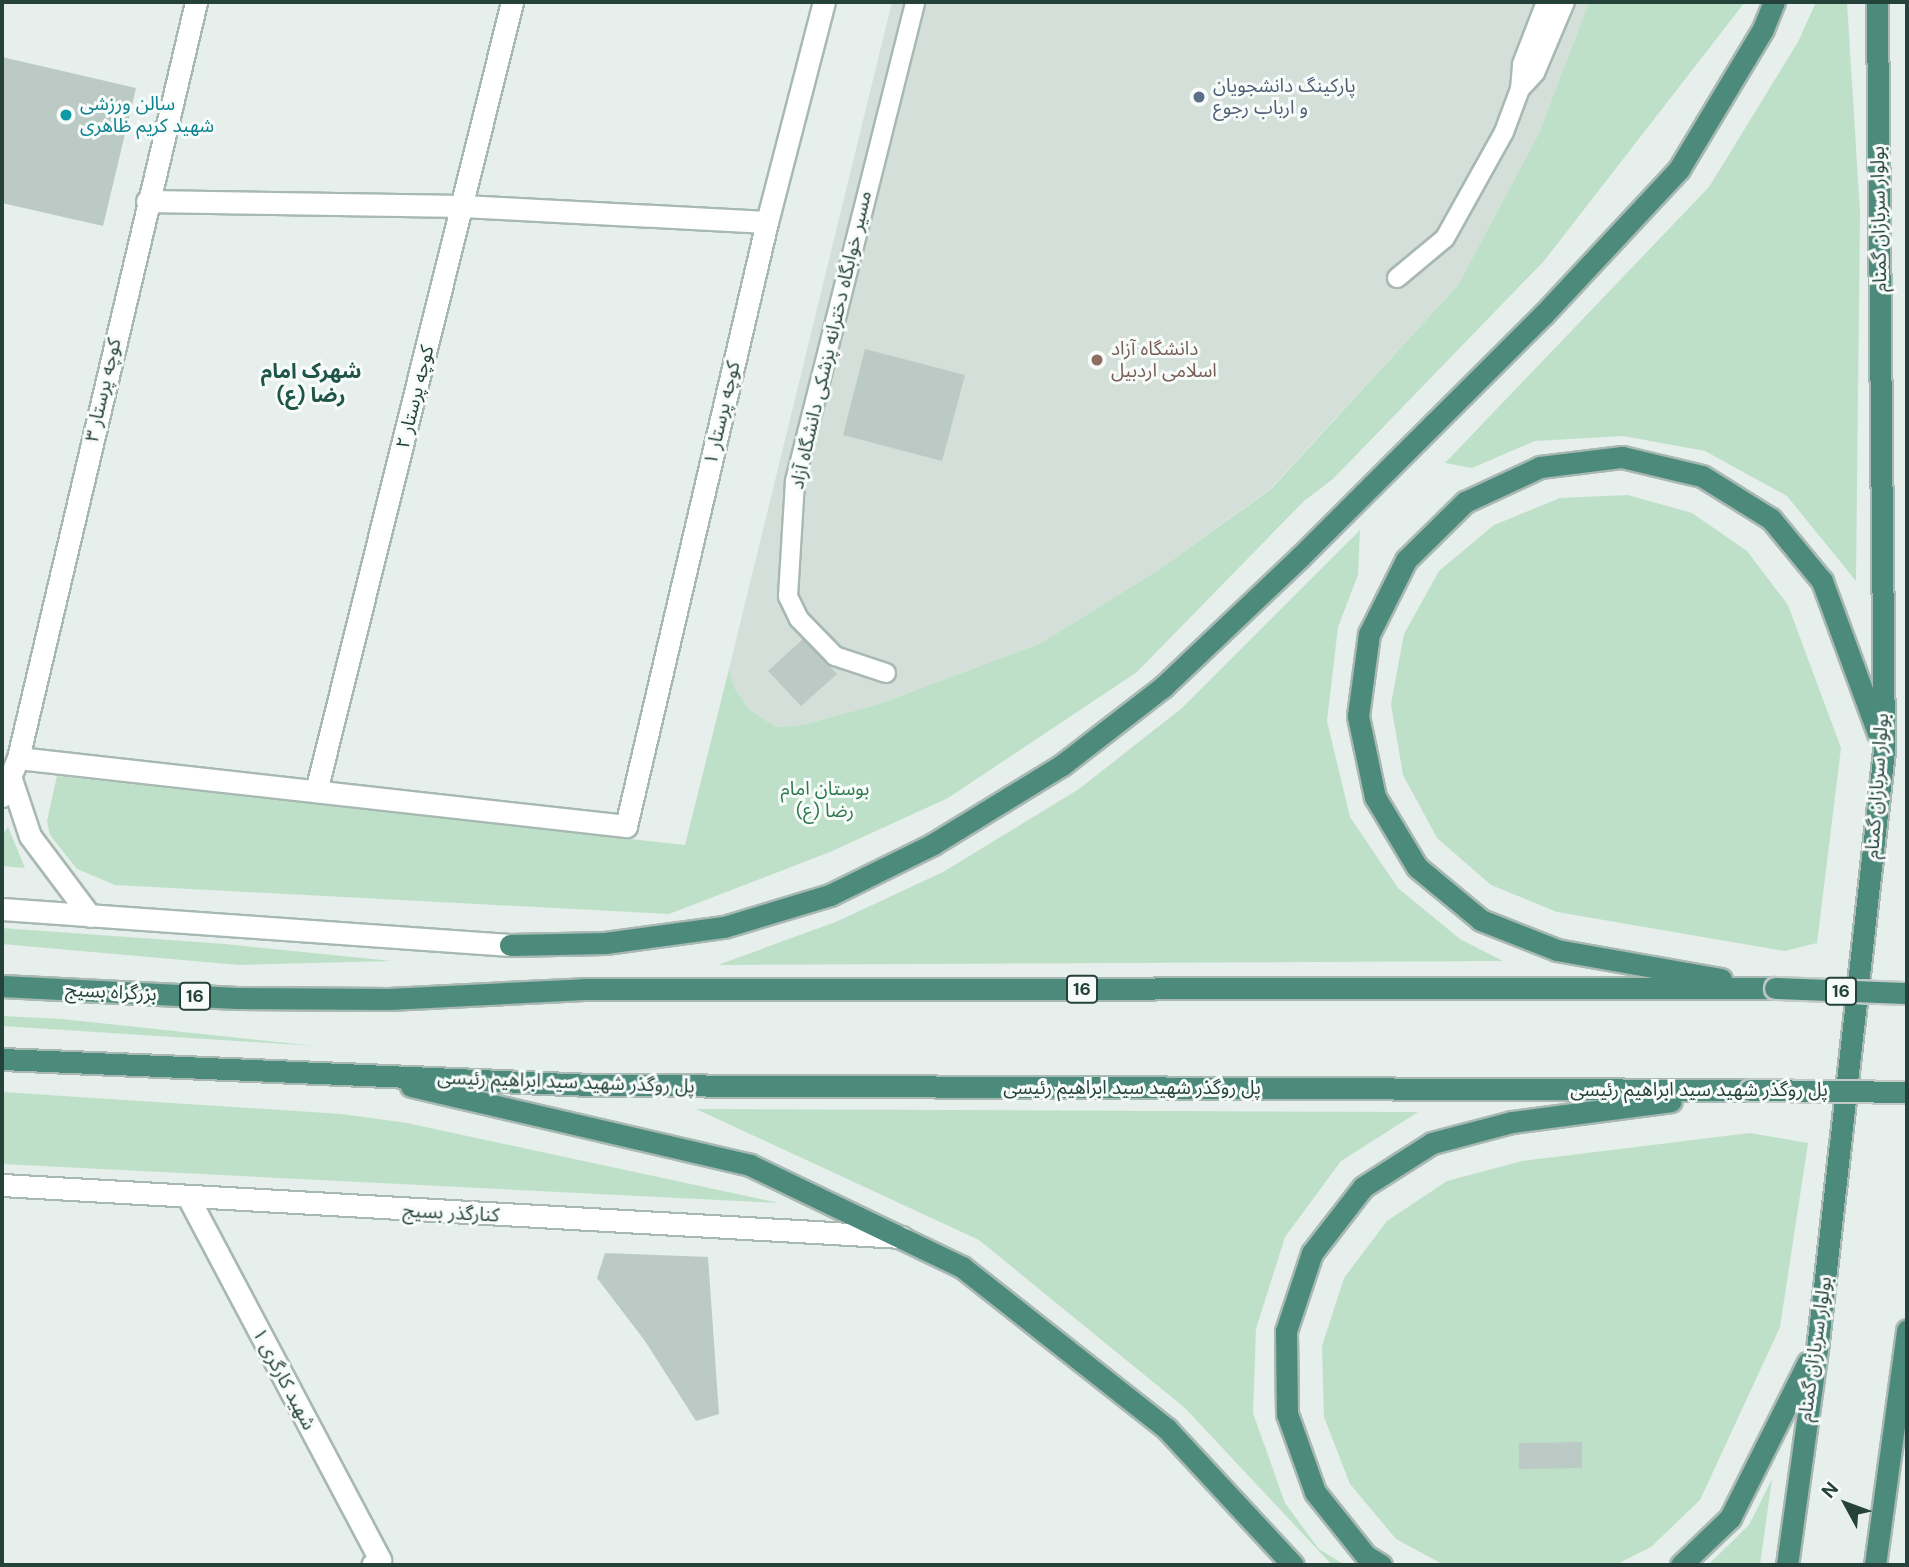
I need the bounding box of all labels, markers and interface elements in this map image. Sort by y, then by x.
place label: پارکینگ دانشجویان و ارباب رجوع [1213,75,1356,119]
marker: پارکینگ دانشجویان و ارباب رجوع [1191,89,1207,105]
place label: سالن ورزشی شهید کریم ظاهری [80,93,214,137]
marker: سالن ورزشی شهید کریم ظاهری [58,107,74,123]
street label: بولوار سربازان گمنام [1866,146,1892,292]
street label: مسیر خوابگاه دخترانه پزشکی دانشگاه آزاد [786,189,876,491]
street label: کوچه پرستار ۳ [80,336,126,444]
place label: دانشگاه آزاد اسلامی اردبیل [1111,338,1217,382]
street label: کوچه پرستار ۲ [391,343,439,451]
marker: دانشگاه آزاد اسلامی اردبیل [1089,352,1105,368]
district label: شهرک امام رضا (ع) [261,358,361,408]
street label: کوچه پرستار ۱ [699,359,745,467]
street label: بولوار سربازان گمنام [1861,712,1893,860]
park label: بوستان امام رضا (ع) [781,778,869,822]
road number: 16 [1064,974,1100,1004]
road number: 16 [1824,976,1858,1006]
street label: بزرگراه بسیج [65,978,157,1006]
road number: 16 [178,981,212,1010]
street label: پل روگذر شهید سید ابراهیم رئیسی [437,1066,695,1098]
street label: پل روگذر شهید سید ابراهیم رئیسی [1003,1077,1261,1099]
street label: پل روگذر شهید سید ابراهیم رئیسی [1570,1079,1828,1101]
street label: کنارگذر بسیج [402,1199,500,1227]
street label: بولوار سربازان گمنام [1794,1275,1836,1423]
street label: شهید کارگری ۱ [248,1324,320,1434]
north arrow [1811,1469,1881,1539]
text: N [1816,1476,1844,1503]

